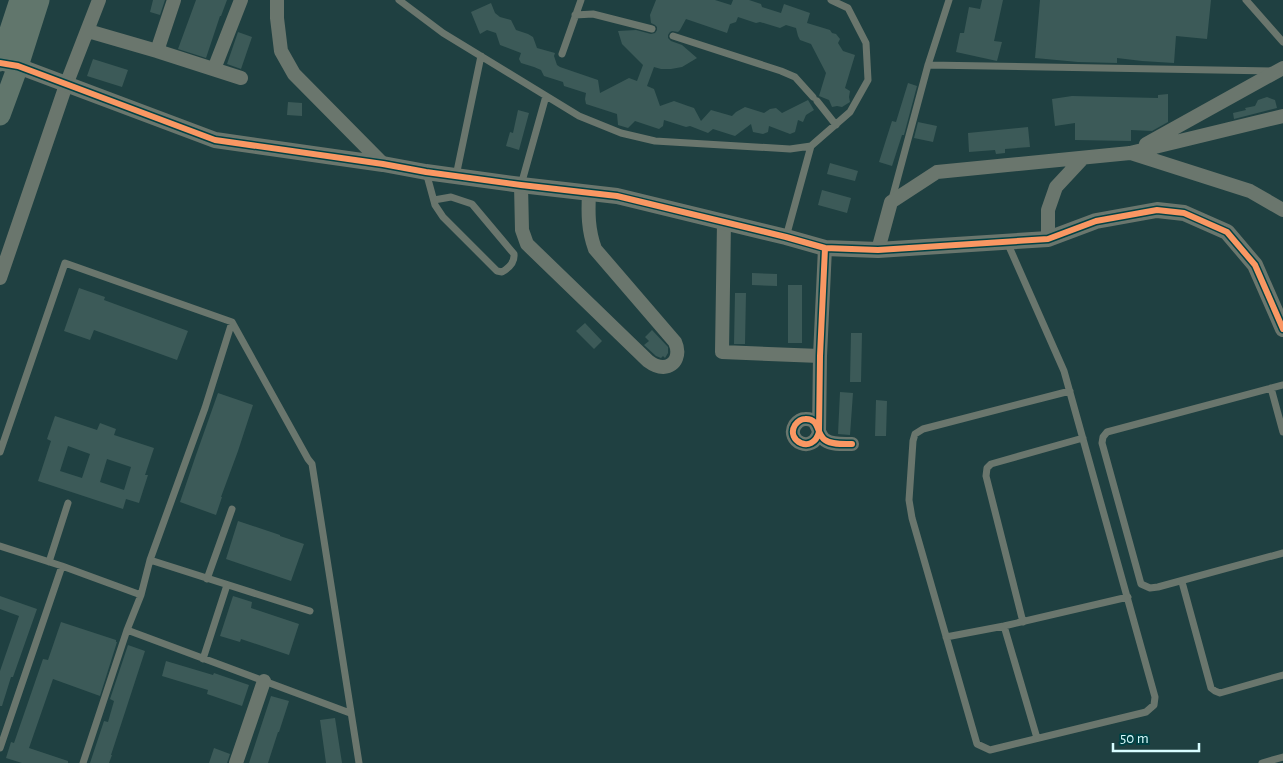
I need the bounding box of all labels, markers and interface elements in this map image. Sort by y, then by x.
scale bar [1113,720,1199,752]
text: 50 m [1120,731,1149,746]

